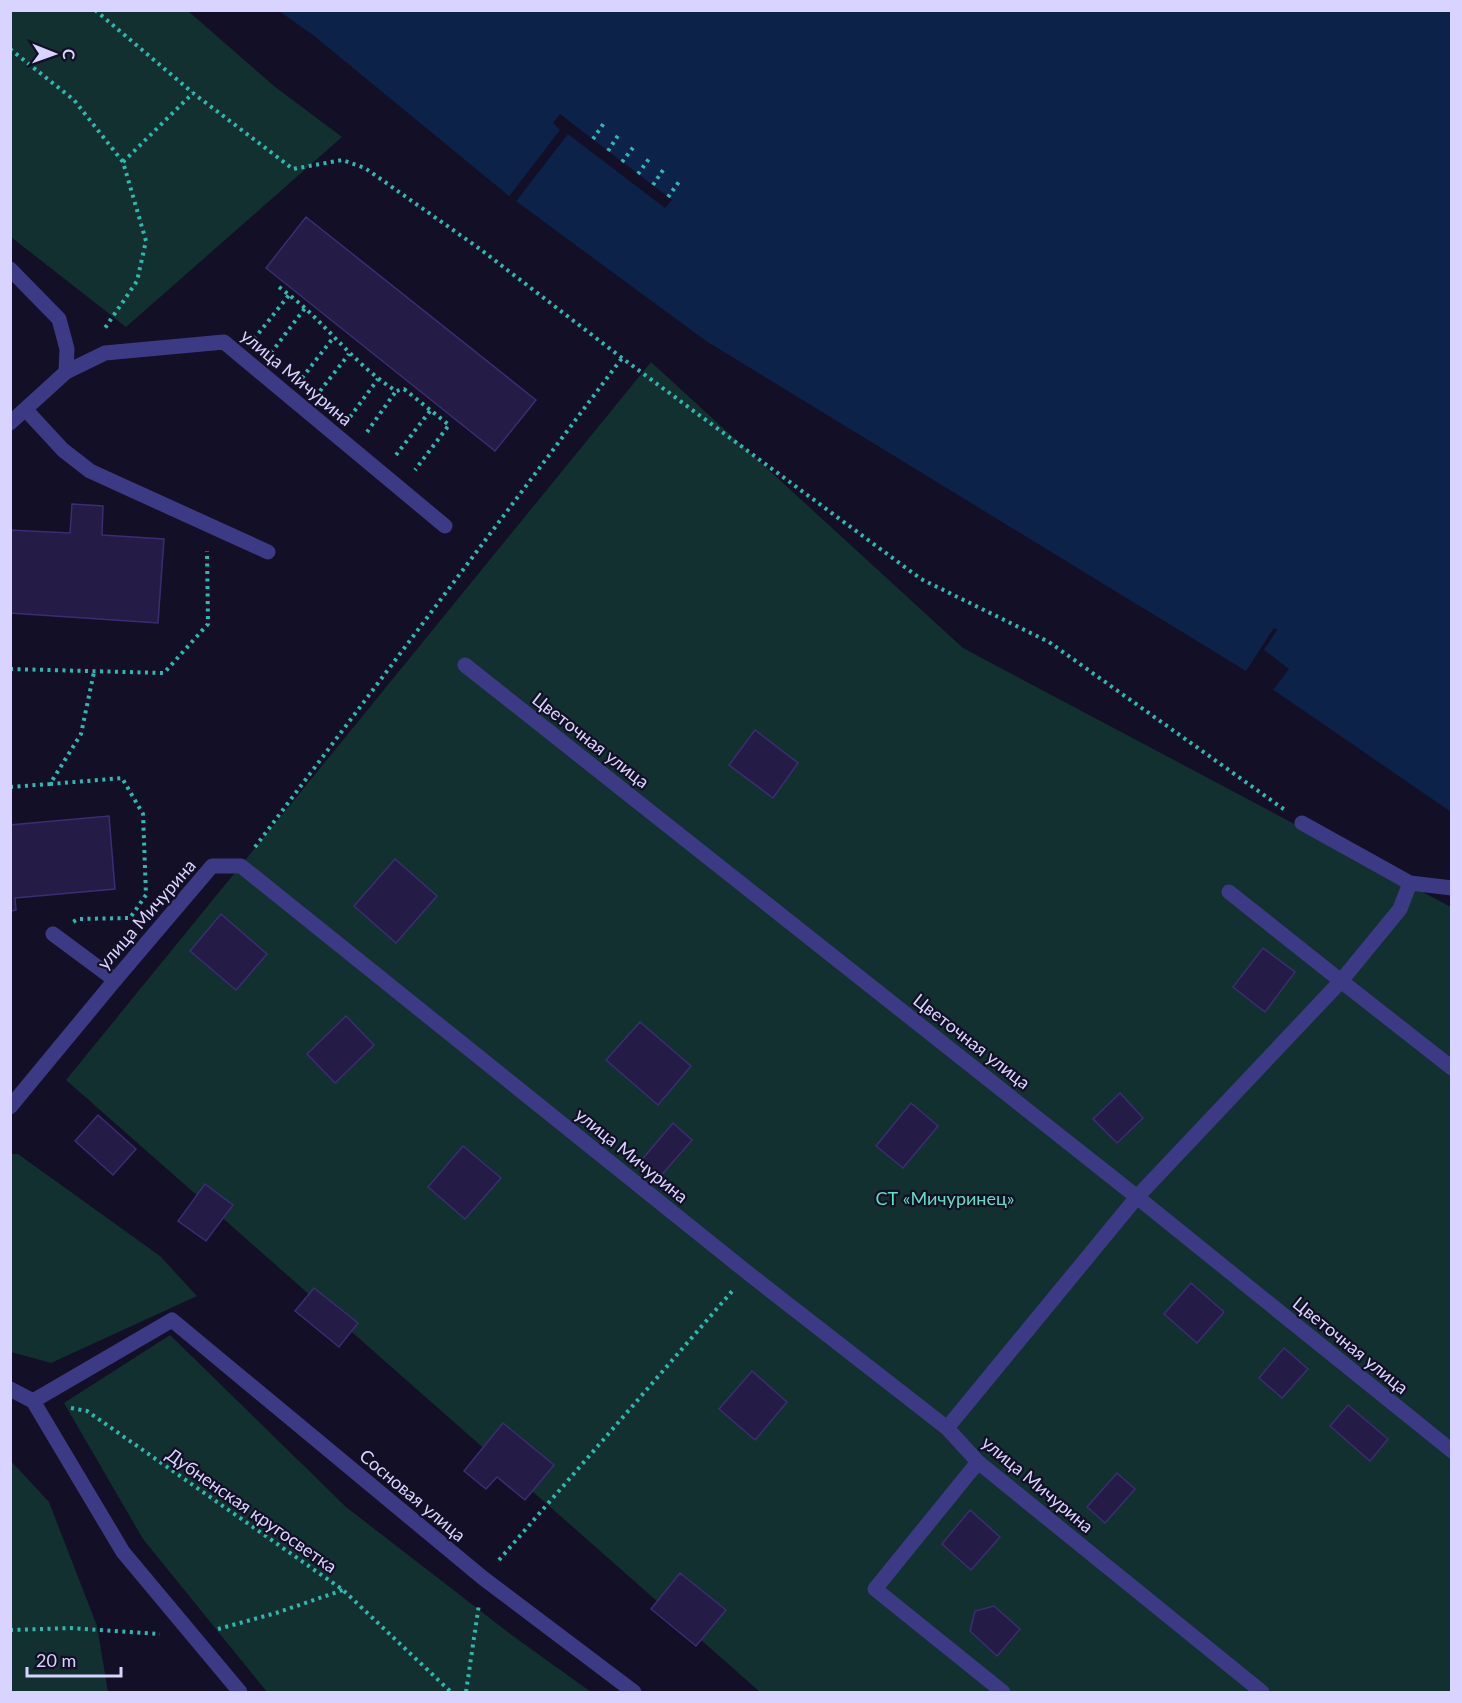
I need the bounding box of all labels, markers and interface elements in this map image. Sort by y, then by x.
north arrow [24,24,84,84]
text: С [60,49,79,60]
street label: улица Мичурина [237,324,357,430]
street label: Цветочная улица [528,688,654,792]
street label: улица Мичурина [92,854,200,974]
street label: Цветочная улица [909,989,1035,1093]
street label: улица Мичурина [571,1103,693,1207]
park label: СТ «Мичуринец» [875,1187,1015,1209]
street label: Цветочная улица [1289,1292,1413,1398]
street label: улица Мичурина [978,1431,1098,1537]
street label: Дубненская кругосветка [162,1443,342,1577]
street label: Сосновая улица [356,1444,470,1546]
scale bar [27,1640,122,1678]
text: 20 m [36,1649,76,1671]

